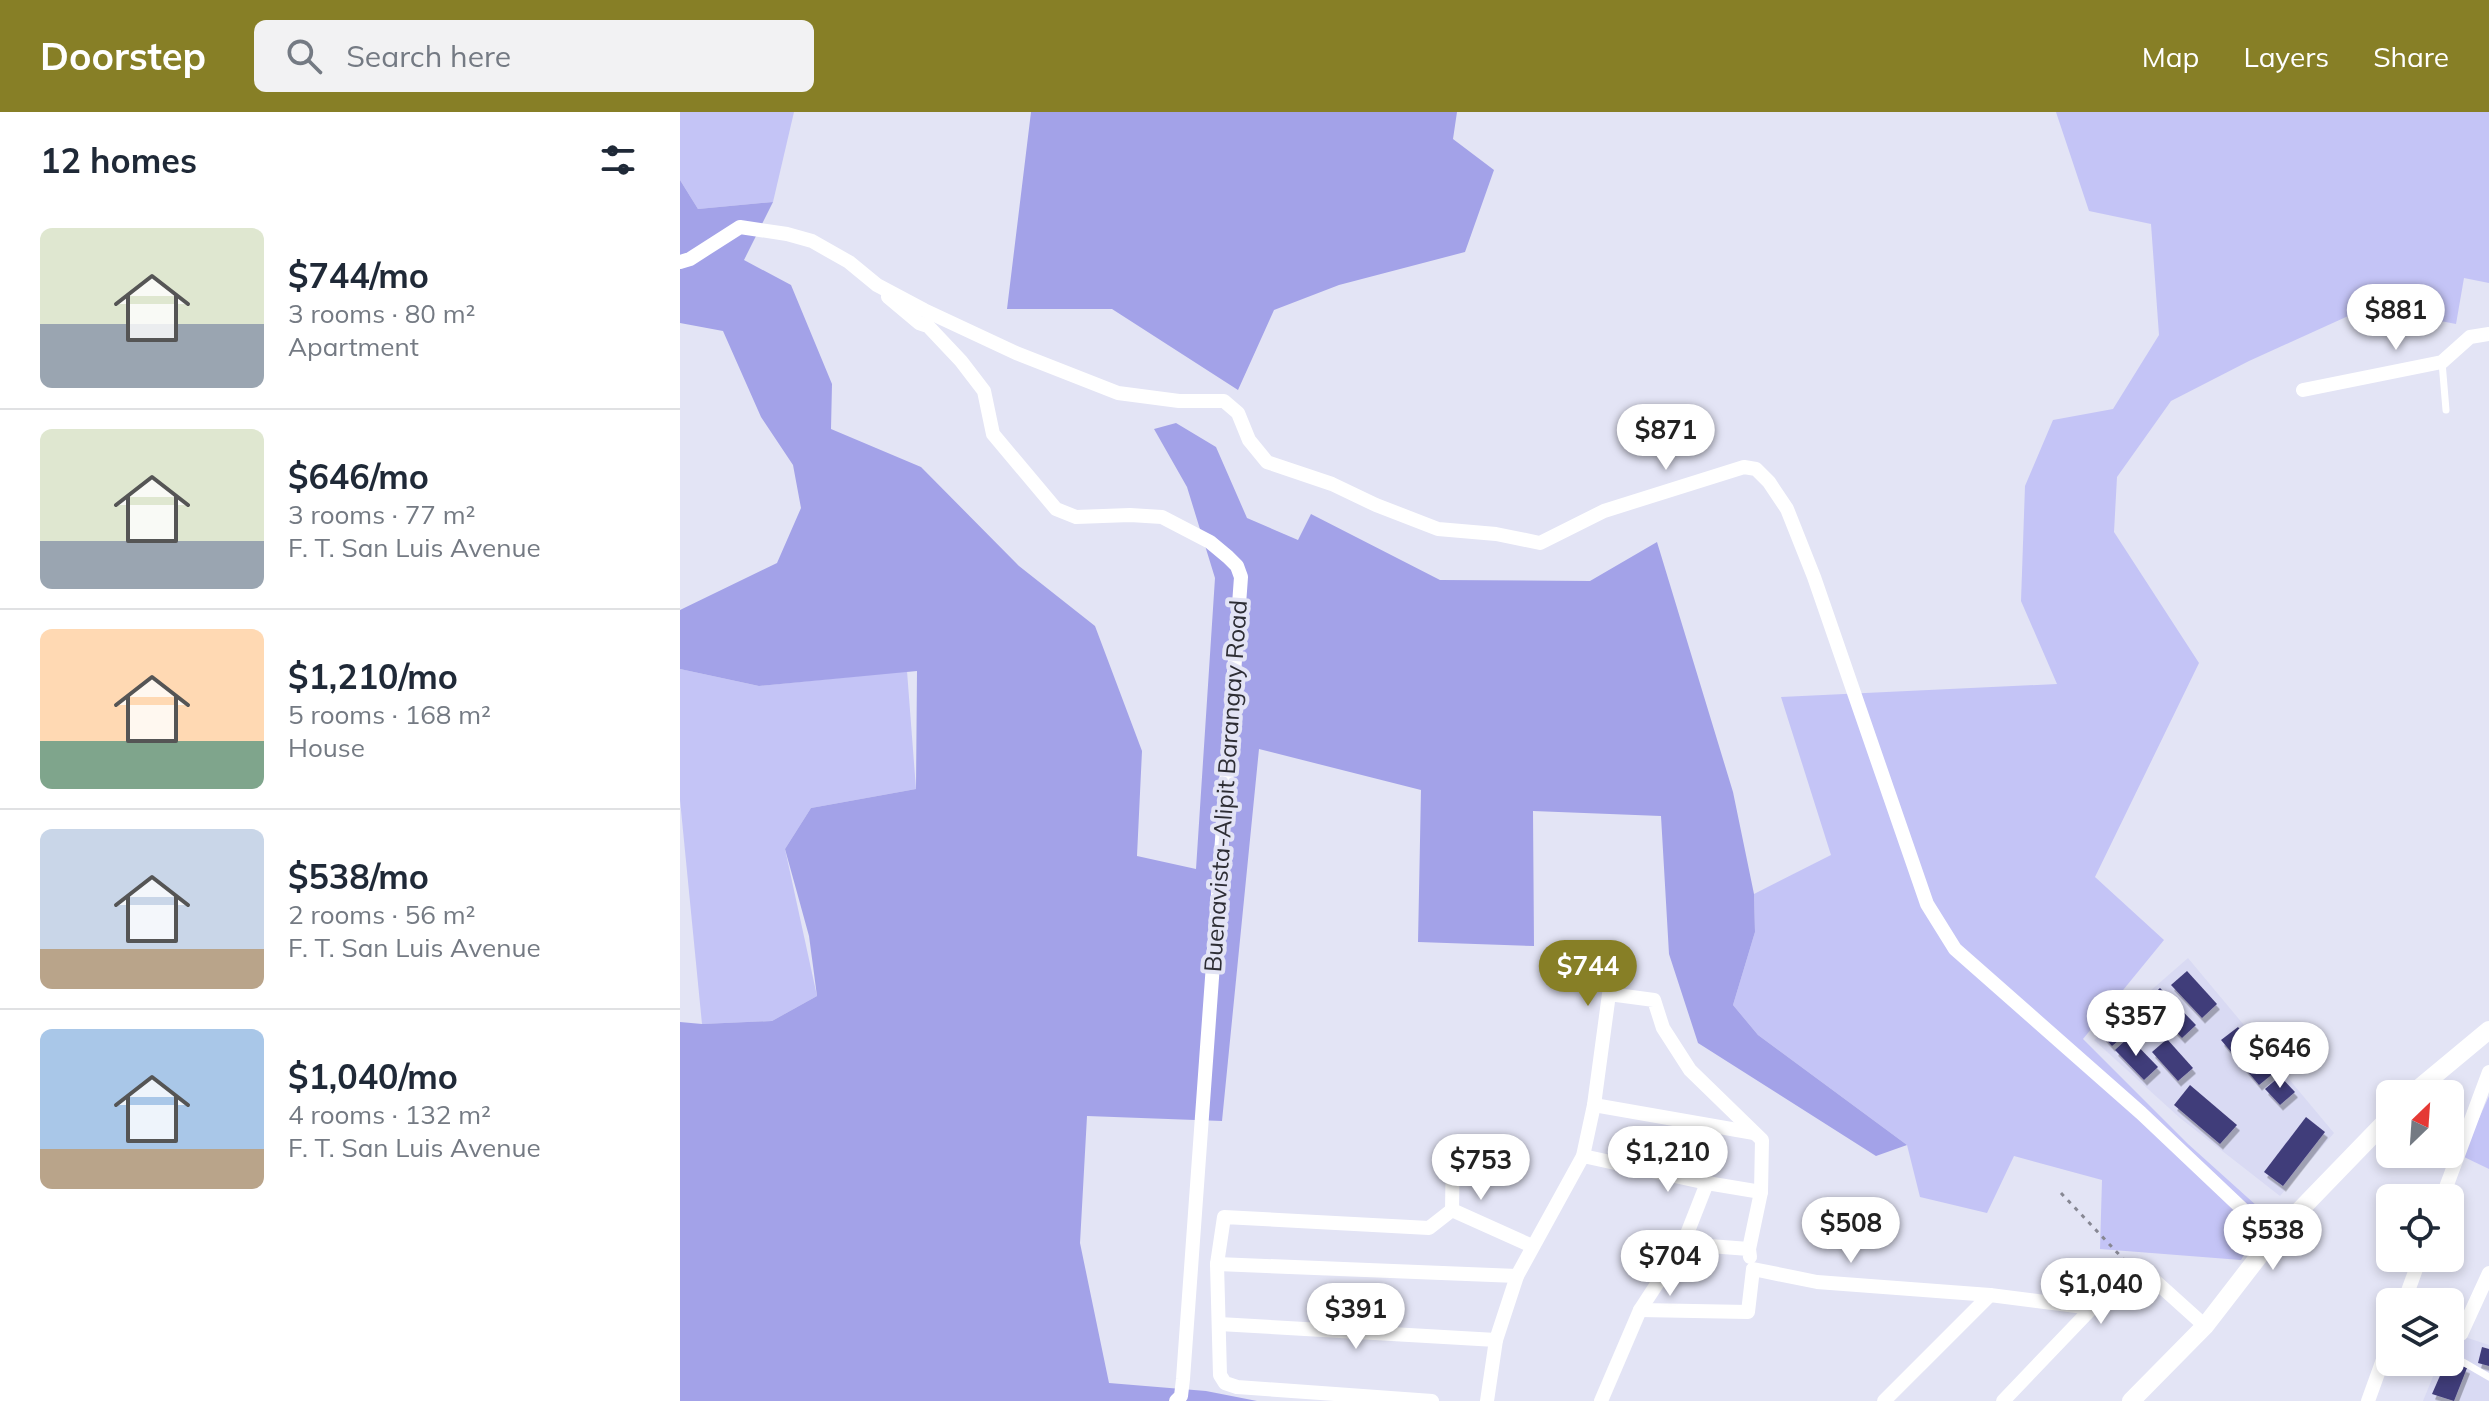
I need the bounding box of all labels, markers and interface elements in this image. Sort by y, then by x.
search box [254,20,814,92]
text: Doorstep [40,32,206,80]
icon: search [282,34,326,78]
text: Search here [346,37,511,75]
text: Map [2142,39,2199,74]
text: Layers [2243,39,2329,74]
text: Share [2373,39,2449,74]
icon: filters [596,138,640,182]
text: 12 homes [40,139,197,182]
text: $744/mo [288,254,429,297]
icon: home [104,260,200,356]
pin: $881 [2349,284,2443,352]
text: $881 [2365,293,2427,326]
text: 3 rooms · 80 m² [288,297,475,330]
text: Apartment [288,330,419,363]
pin: $871 [1619,404,1713,472]
text: $871 [1635,413,1697,446]
text: $646/mo [288,455,429,498]
icon: home [104,461,200,557]
text: 3 rooms · 77 m² [288,498,475,531]
text: F. T. San Luis Avenue [288,531,541,564]
street label: Buenavista-Alipit Barangay Road [1197,599,1253,973]
text: $1,210/mo [288,655,458,698]
icon: home [104,661,200,757]
text: 5 rooms · 168 m² [288,698,491,731]
text: House [288,731,365,764]
text: $538/mo [288,855,429,898]
icon: home [104,861,200,957]
text: 2 rooms · 56 m² [288,898,475,931]
text: F. T. San Luis Avenue [288,931,541,964]
pin: $744 [1541,940,1635,1008]
text: $744 [1557,949,1619,982]
pin: $357 [2089,990,2183,1058]
text: $357 [2105,999,2167,1032]
pin: $646 [2233,1022,2327,1090]
text: $646 [2249,1031,2311,1064]
text: $1,040/mo [288,1055,458,1098]
icon: home [104,1061,200,1157]
north arrow [2376,1080,2464,1168]
map controls [2376,1080,2464,1376]
text: 4 rooms · 132 m² [288,1098,491,1131]
pin: $1,210 [1603,1126,1733,1194]
text: F. T. San Luis Avenue [288,1131,541,1164]
pin: $753 [1434,1134,1528,1202]
text: $1,210 [1626,1135,1710,1168]
text: $753 [1450,1143,1512,1176]
button: locate [2376,1184,2464,1272]
pin: $508 [1804,1197,1898,1265]
pin: $538 [2226,1204,2320,1272]
text: $508 [1820,1206,1882,1239]
text: $538 [2242,1213,2304,1246]
pin: $704 [1623,1230,1717,1298]
text: $704 [1639,1239,1701,1272]
pin: $1,040 [2036,1258,2166,1326]
text: $1,040 [2059,1267,2143,1300]
pin: $391 [1309,1283,1403,1351]
button: layers [2376,1288,2464,1376]
text: $391 [1325,1292,1387,1325]

